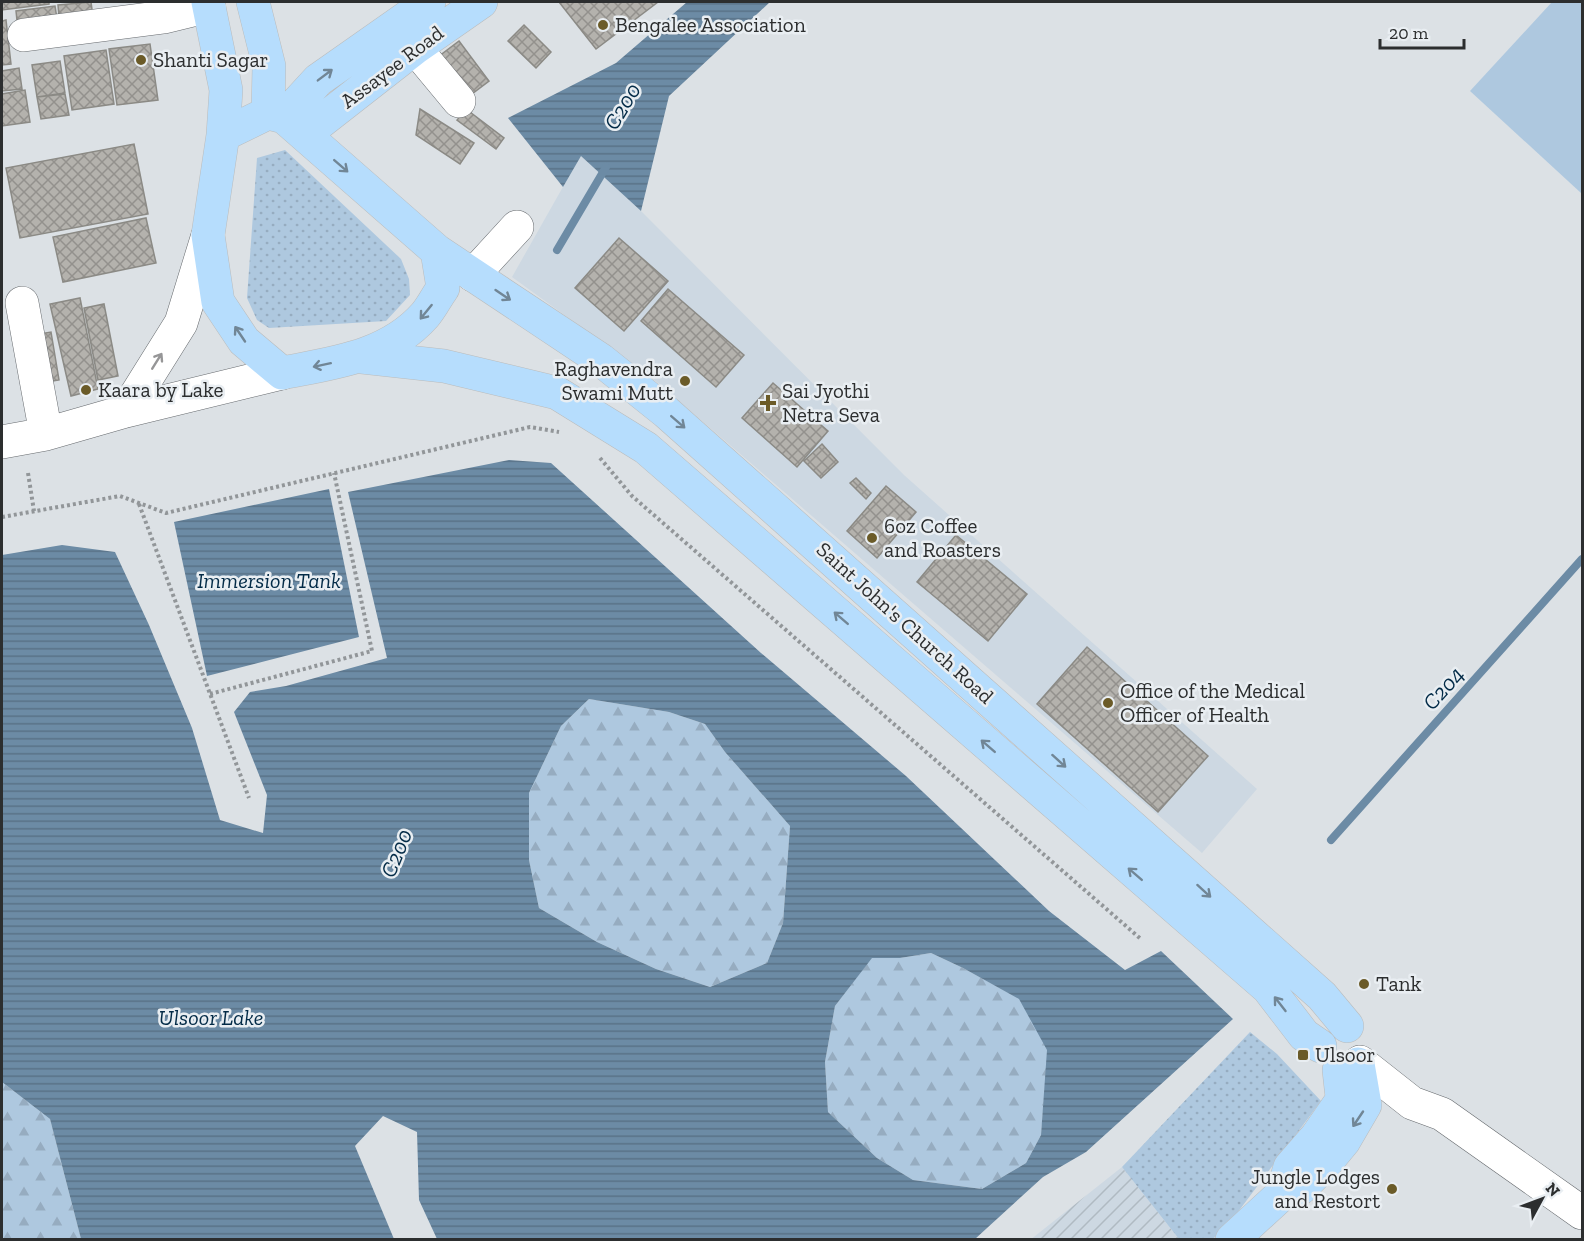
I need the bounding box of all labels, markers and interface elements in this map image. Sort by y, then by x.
place label: Bengalee Association [615,12,806,37]
scale bar [1380,12,1464,50]
marker: Bengalee Association [596,18,610,32]
street label: Assayee Road [336,20,448,113]
text: 20 m [1389,22,1429,44]
place label: Shanti Sagar [153,47,268,72]
marker: Shanti Sagar [134,53,148,67]
one-way arrow [317,69,333,82]
water label: C200 [598,78,647,135]
one-way arrow [333,159,348,173]
one-way arrow [495,289,511,301]
one-way arrow [419,304,433,319]
one-way arrow [233,325,246,342]
one-way arrow [152,353,164,370]
place label: Raghavendra Swami Mutt [554,356,673,405]
one-way arrow [313,360,332,371]
marker: Raghavendra Swami Mutt [678,374,692,388]
place label: Kaara by Lake [98,377,223,402]
place label: Sai Jyothi Netra Seva [782,378,880,427]
marker: Kaara by Lake [79,383,93,397]
marker: Sai Jyothi Netra Seva [759,394,777,412]
one-way arrow [670,415,685,429]
place label: 6oz Coffee and Roasters [884,513,1001,562]
marker: 6oz Coffee and Roasters [865,531,879,545]
street label: Saint John's Church Road [812,536,999,709]
water label: Immersion Tank [197,567,341,594]
one-way arrow [834,611,849,625]
water label: C204 [1417,661,1470,716]
place label: Office of the Medical Officer of Health [1120,678,1305,727]
marker: Office of the Medical Officer of Health [1101,696,1115,710]
one-way arrow [981,739,996,753]
one-way arrow [1051,754,1066,768]
water label: C200 [375,825,418,881]
one-way arrow [1127,867,1143,880]
one-way arrow [1197,884,1212,898]
place label: Tank [1376,971,1422,996]
marker: Tank [1357,977,1371,991]
one-way arrow [1273,996,1286,1012]
water label: Ulsoor Lake [159,1004,263,1031]
place label: Ulsoor [1315,1042,1375,1067]
marker: Ulsoor [1296,1048,1310,1062]
one-way arrow [1351,1111,1364,1128]
place label: Jungle Lodges and Restort [1251,1164,1380,1213]
north arrow [1512,1169,1572,1229]
text: N [1542,1179,1564,1200]
marker: Jungle Lodges and Restort [1385,1182,1399,1196]

